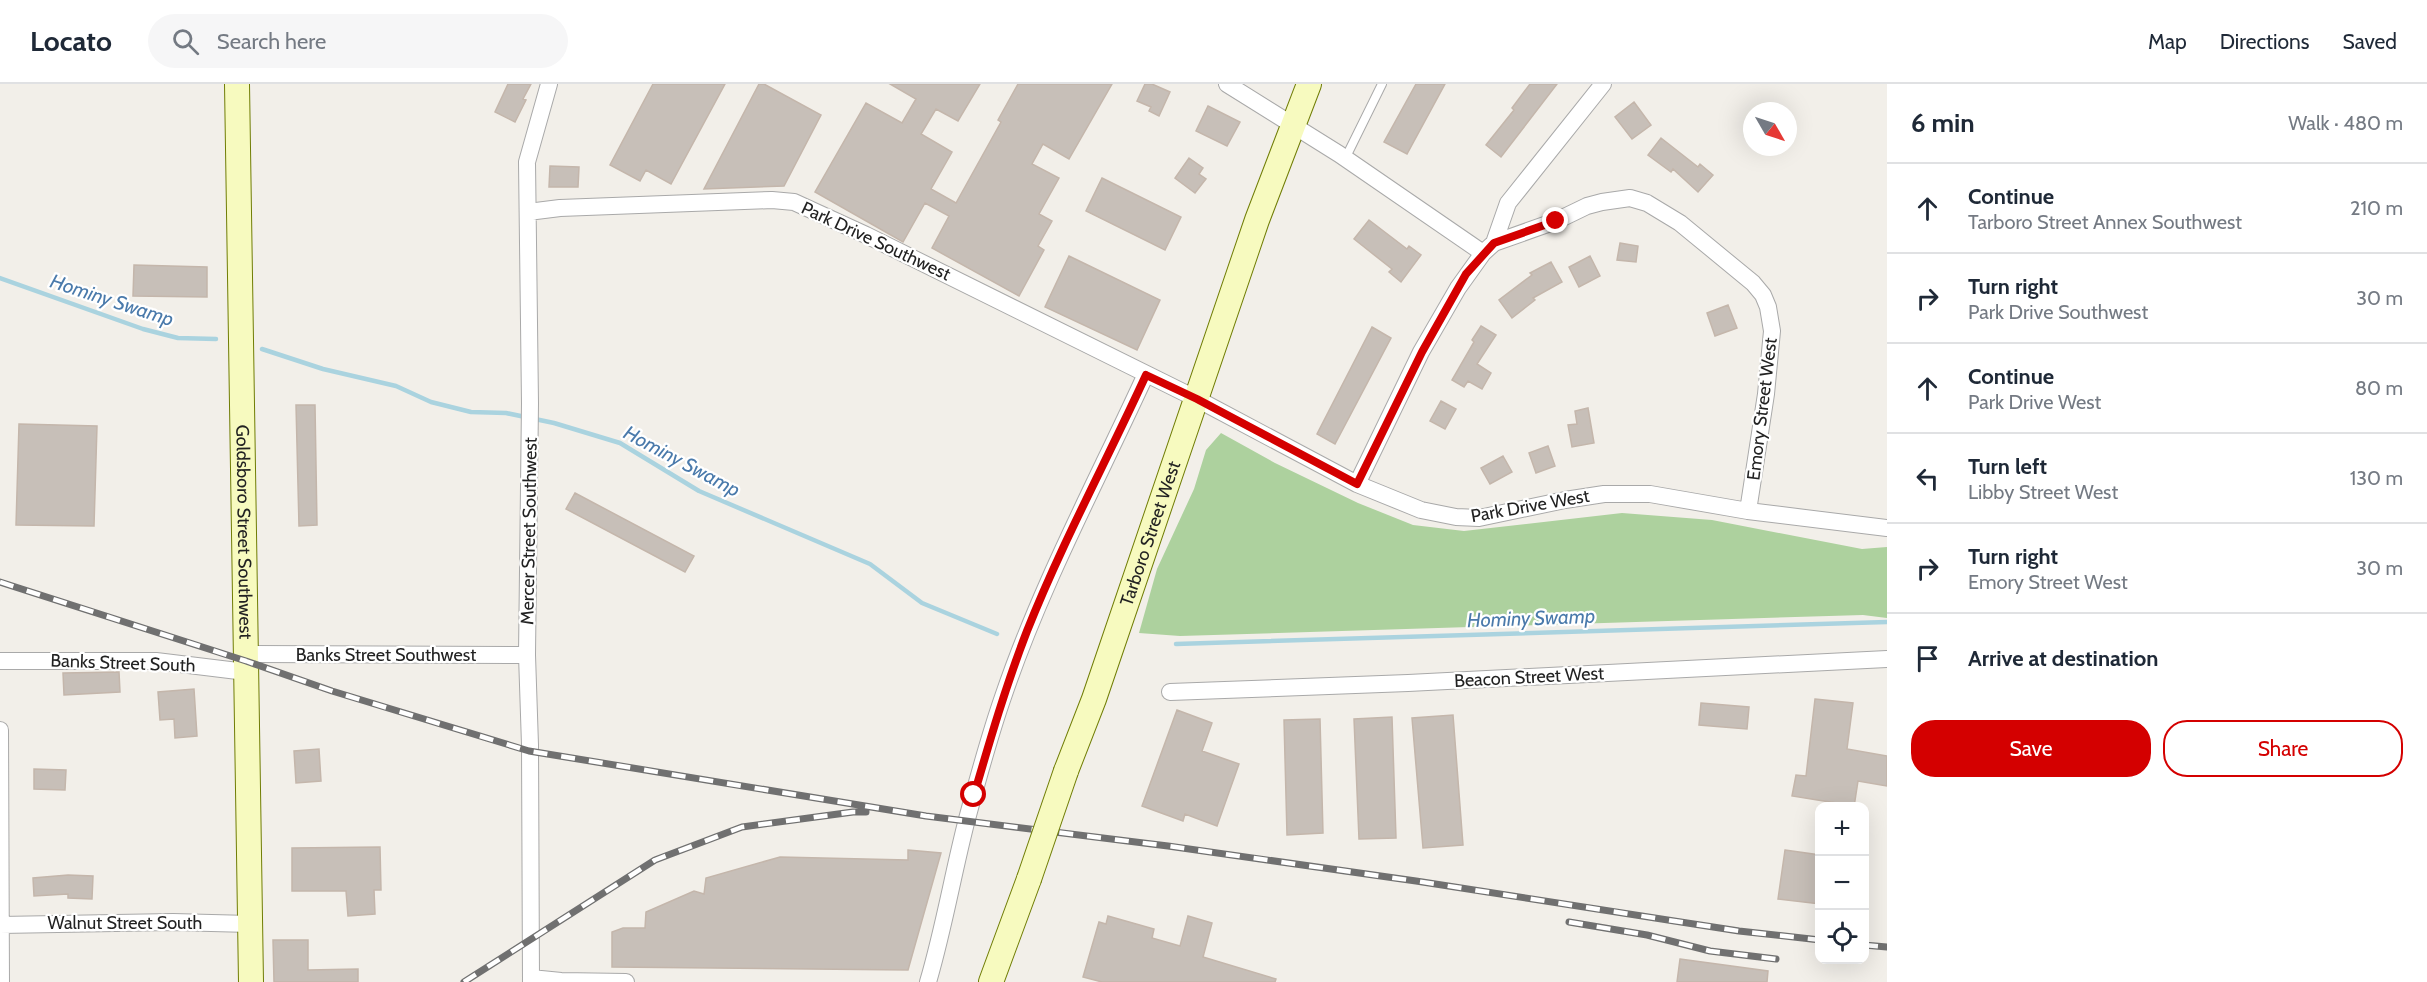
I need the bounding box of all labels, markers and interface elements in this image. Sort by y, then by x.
search box [148,14,568,68]
text: Locato [30,24,112,58]
icon: search [169,25,202,58]
text: Search here [217,28,326,55]
text: Map [2148,29,2187,54]
text: Directions [2220,29,2309,54]
text: Saved [2342,29,2397,54]
north arrow [1743,102,1797,156]
text: 6 min [1911,107,1975,139]
text: Walk · 480 m [2288,111,2403,135]
text: Continue [1968,183,2054,210]
icon: ahead [1911,192,1944,225]
text: 210 m [2350,196,2403,220]
street label: Park Drive Southwest [798,197,954,285]
route end [1542,207,1568,233]
text: Tarboro Street Annex Southwest [1968,210,2242,234]
water label: Hominy Swamp [47,269,177,331]
text: Turn right [1968,273,2058,300]
icon: right [1911,282,1944,315]
text: 30 m [2356,286,2403,310]
text: Park Drive Southwest [1968,300,2148,324]
street label: Emory Street West [1742,336,1782,482]
text: Continue [1968,363,2054,390]
icon: ahead [1911,372,1944,405]
text: 80 m [2355,376,2403,400]
text: Park Drive West [1968,390,2101,414]
water label: Hominy Swamp [620,420,744,502]
street label: Goldsboro Street Southwest [231,425,257,639]
street label: Mercer Street Southwest [516,437,542,625]
text: Turn left [1968,453,2047,480]
street label: Tarboro Street West [1115,458,1185,609]
icon: left [1911,462,1944,495]
text: 130 m [2350,466,2403,490]
text: Libby Street West [1968,480,2118,504]
street label: Park Drive West [1469,485,1591,527]
text: Turn right [1968,543,2058,570]
icon: right [1911,552,1944,585]
text: 30 m [2356,556,2403,580]
text: Emory Street West [1968,570,2128,594]
water label: Hominy Swamp [1466,604,1596,632]
icon: arrive [1911,642,1944,675]
street label: Banks Street Southwest [296,644,476,666]
text: Arrive at destination [1968,645,2158,672]
street label: Banks Street South [50,649,196,677]
street label: Beacon Street West [1454,662,1604,692]
button: Save [1911,720,2151,777]
button: Share [2163,720,2403,777]
route start [960,781,986,807]
map controls [1815,802,1869,964]
button: + [1815,802,1869,856]
button: − [1815,856,1869,910]
button: locate [1815,910,1869,964]
street label: Walnut Street South [48,912,202,934]

